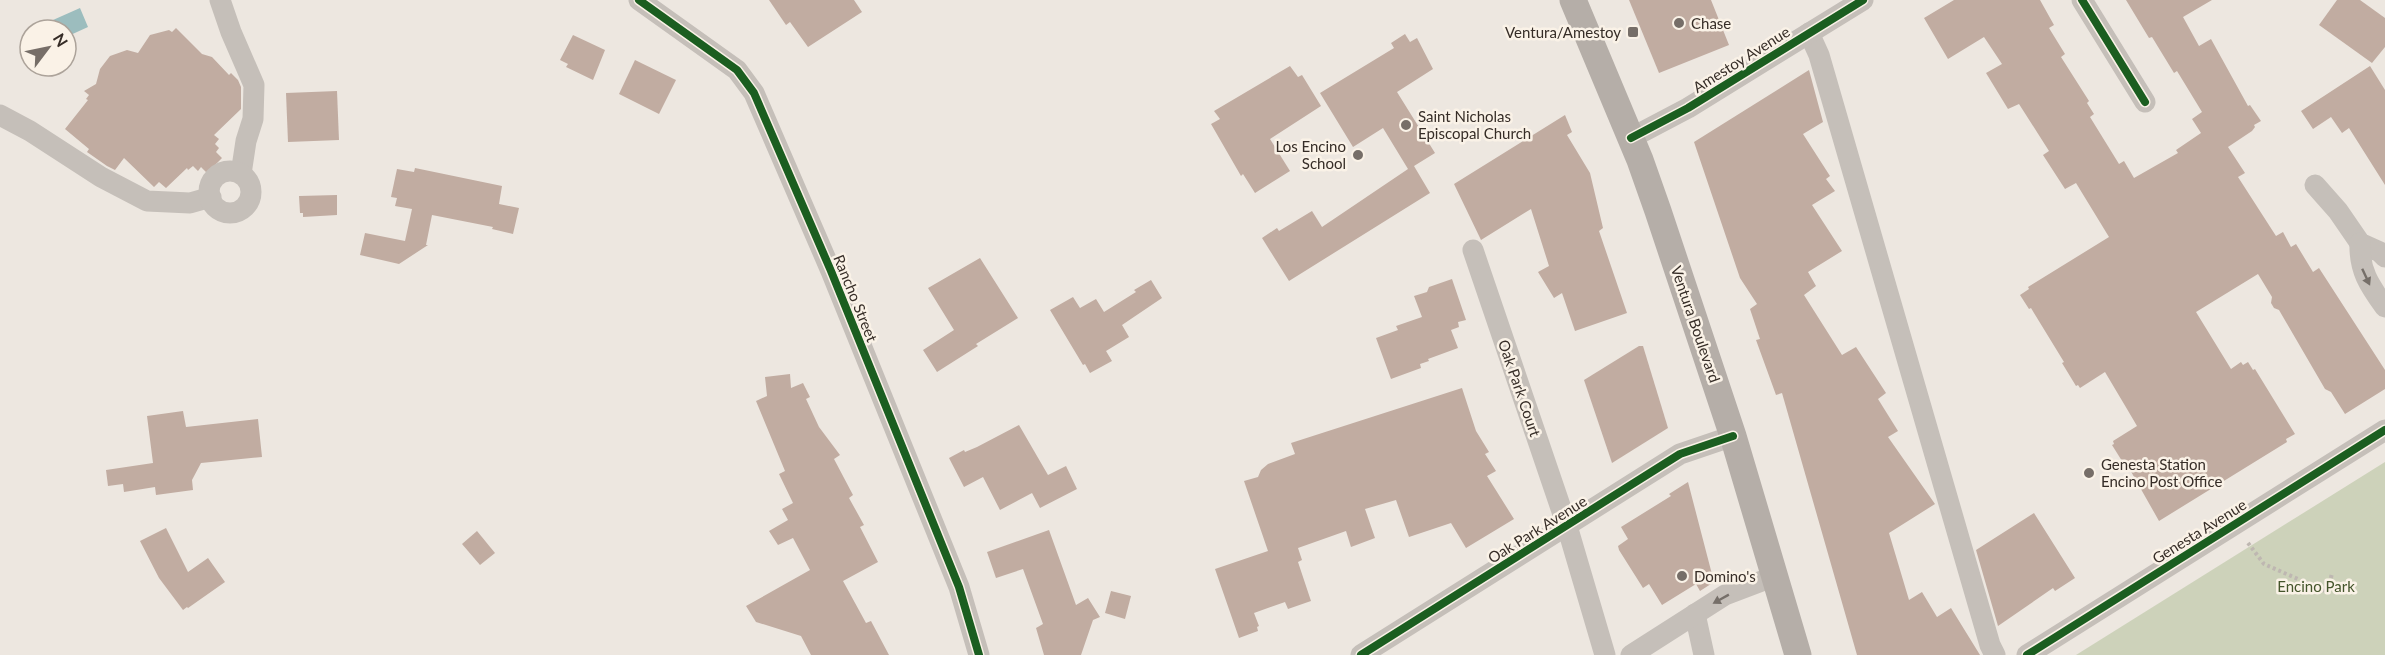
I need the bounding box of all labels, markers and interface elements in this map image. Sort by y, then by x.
place label: Chase [1691,14,1731,32]
marker: Chase [1672,16,1686,30]
north arrow [18,18,78,78]
street label: Amestoy Avenue [1689,22,1793,96]
place label: Ventura/Amestoy [1505,23,1621,41]
marker: Ventura/Amestoy [1626,25,1640,39]
text: N [50,30,72,50]
place label: Saint Nicholas Episcopal Church [1418,107,1531,142]
marker: Saint Nicholas Episcopal Church [1399,118,1413,132]
place label: Los Encino School [1276,137,1346,172]
marker: Los Encino School [1351,148,1365,162]
street label: Rancho Street [830,252,882,345]
street label: Ventura Boulevard [1668,263,1724,385]
one-way arrow [2361,268,2371,286]
street label: Oak Park Court [1495,337,1545,439]
place label: Genesta Station Encino Post Office [2101,455,2222,490]
marker: Genesta Station Encino Post Office [2082,466,2096,480]
street label: Oak Park Avenue [1484,491,1590,567]
street label: Genesta Avenue [2149,495,2249,567]
place label: Domino's [1694,567,1756,585]
marker: Domino's [1675,569,1689,583]
park label: Encino Park [2277,577,2355,595]
one-way arrow [1712,594,1729,604]

